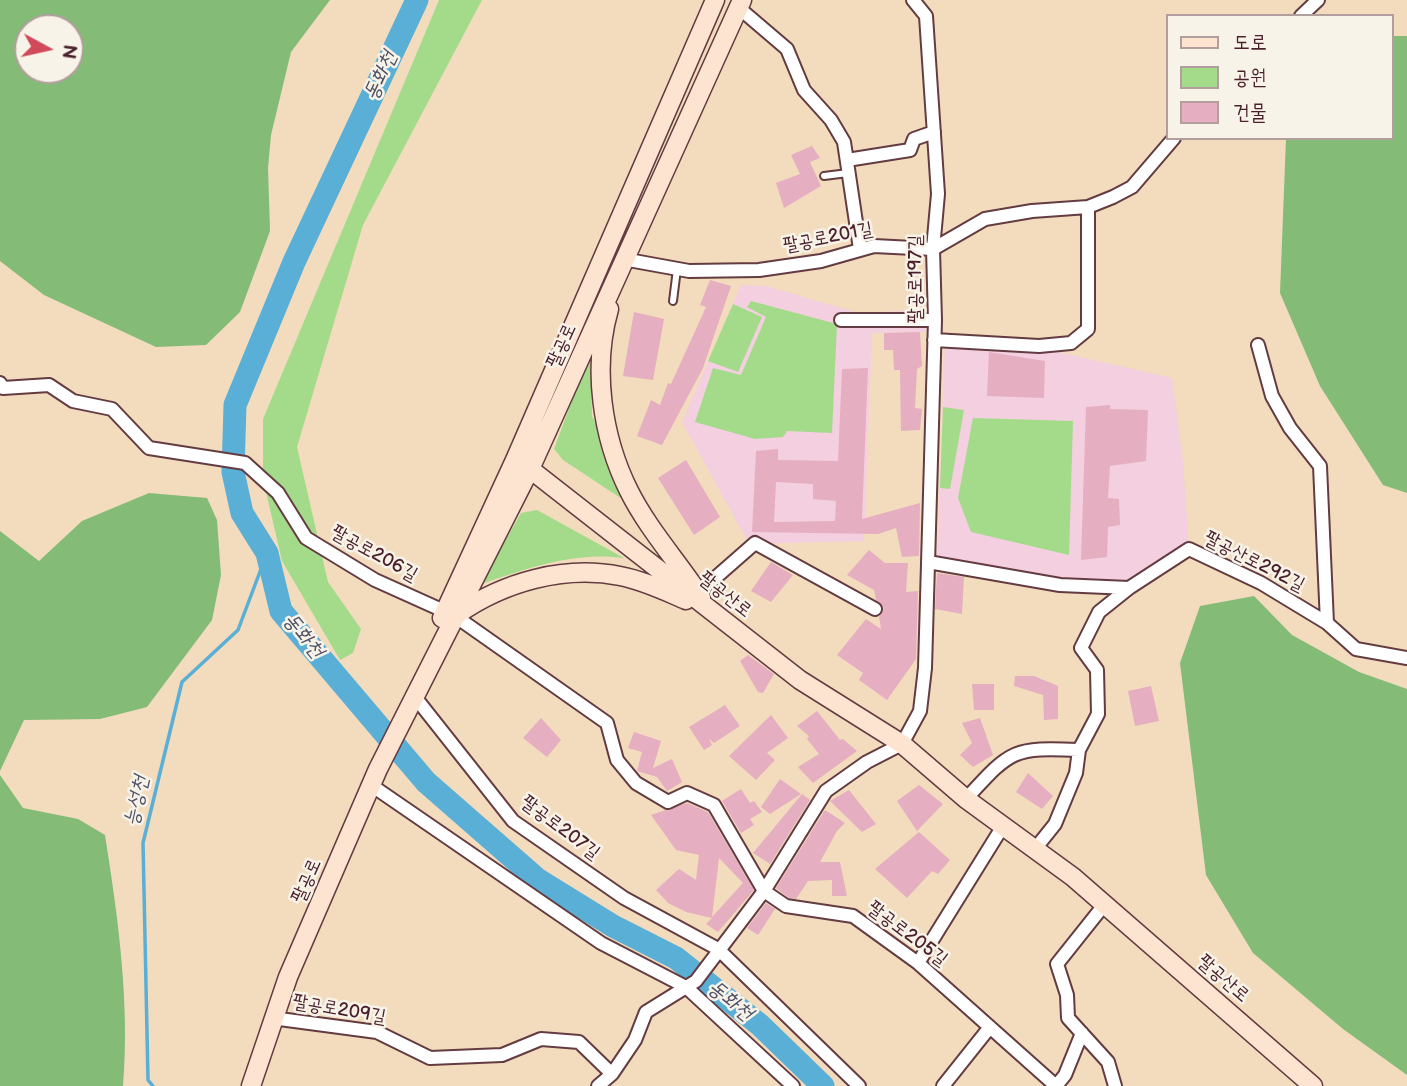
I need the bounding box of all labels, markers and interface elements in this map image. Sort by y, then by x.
north arrow [14,14,84,84]
legend [1166,14,1393,140]
text: 도로 [1233,30,1267,55]
text: N [56,43,81,60]
water label: 동화천 [359,48,403,104]
text: 공원 [1233,65,1267,90]
text: 건물 [1233,100,1267,125]
street label: 팔공로201길 [781,218,875,258]
street label: 팔공로197길 [905,235,927,323]
street label: 팔공로 [542,320,582,372]
street label: 팔공로206길 [327,521,421,587]
street label: 팔공산로292길 [1200,527,1308,597]
street label: 팔공산로 [694,567,756,623]
water label: 동화천 [277,608,329,664]
water label: 능성천 [119,773,155,829]
street label: 팔공로207길 [516,791,604,865]
street label: 팔공로 [287,855,327,907]
street label: 팔공로205길 [862,896,952,972]
street label: 팔공산로 [1192,950,1254,1008]
water label: 동화천 [702,975,758,1027]
street label: 팔공로209길 [290,991,388,1029]

